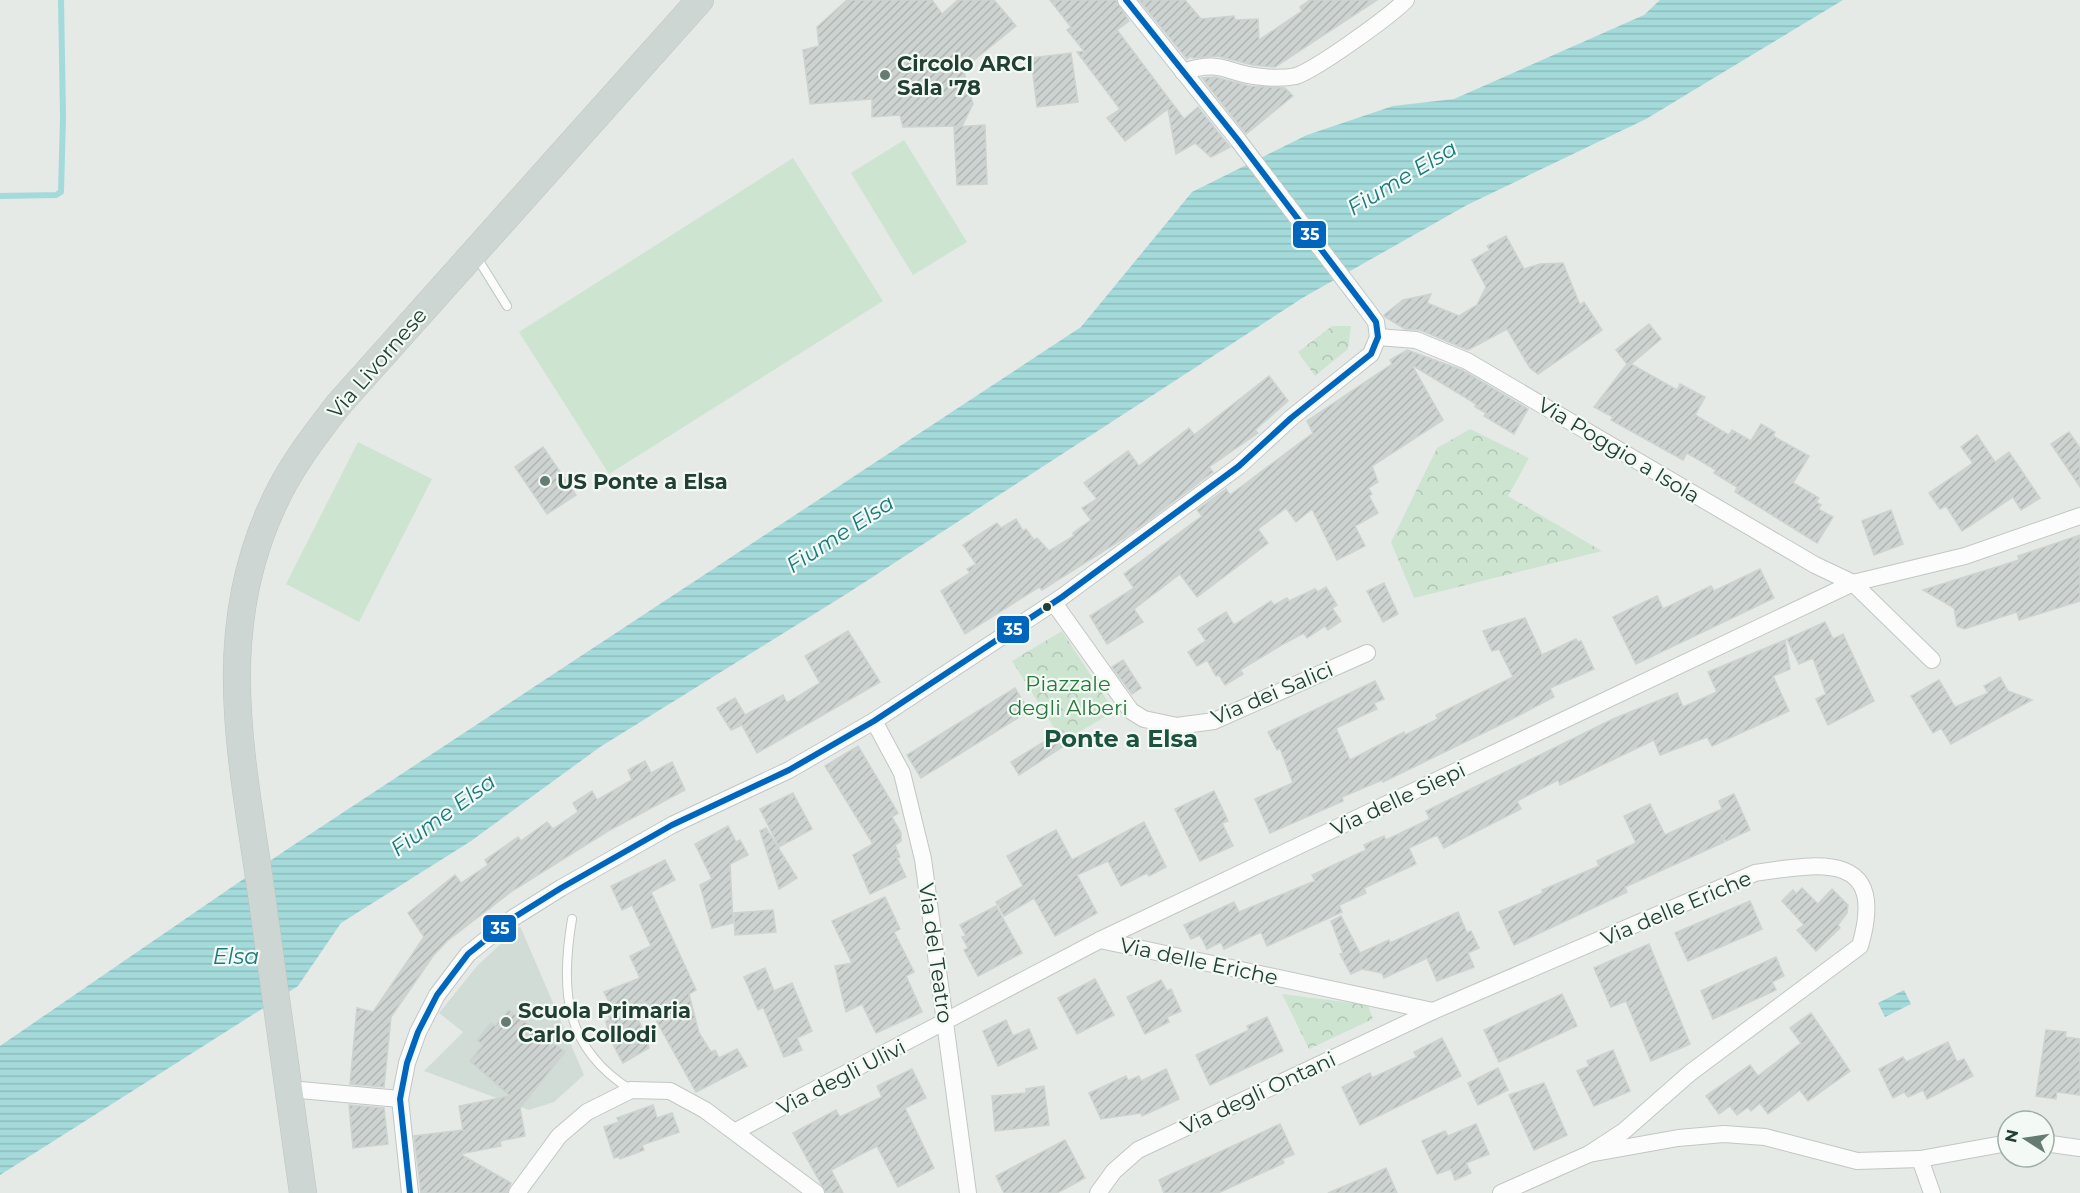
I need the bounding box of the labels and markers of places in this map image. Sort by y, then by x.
place label: Circolo ARCI Sala '78 [897,51,1033,100]
marker: Circolo ARCI Sala '78 [878,68,892,82]
place label: US Ponte a Elsa [557,469,728,494]
marker: US Ponte a Elsa [538,474,552,488]
unlabelled marker [1041,601,1053,613]
place label: Scuola Primaria Carlo Collodi [518,998,691,1047]
marker: Scuola Primaria Carlo Collodi [499,1015,513,1029]

